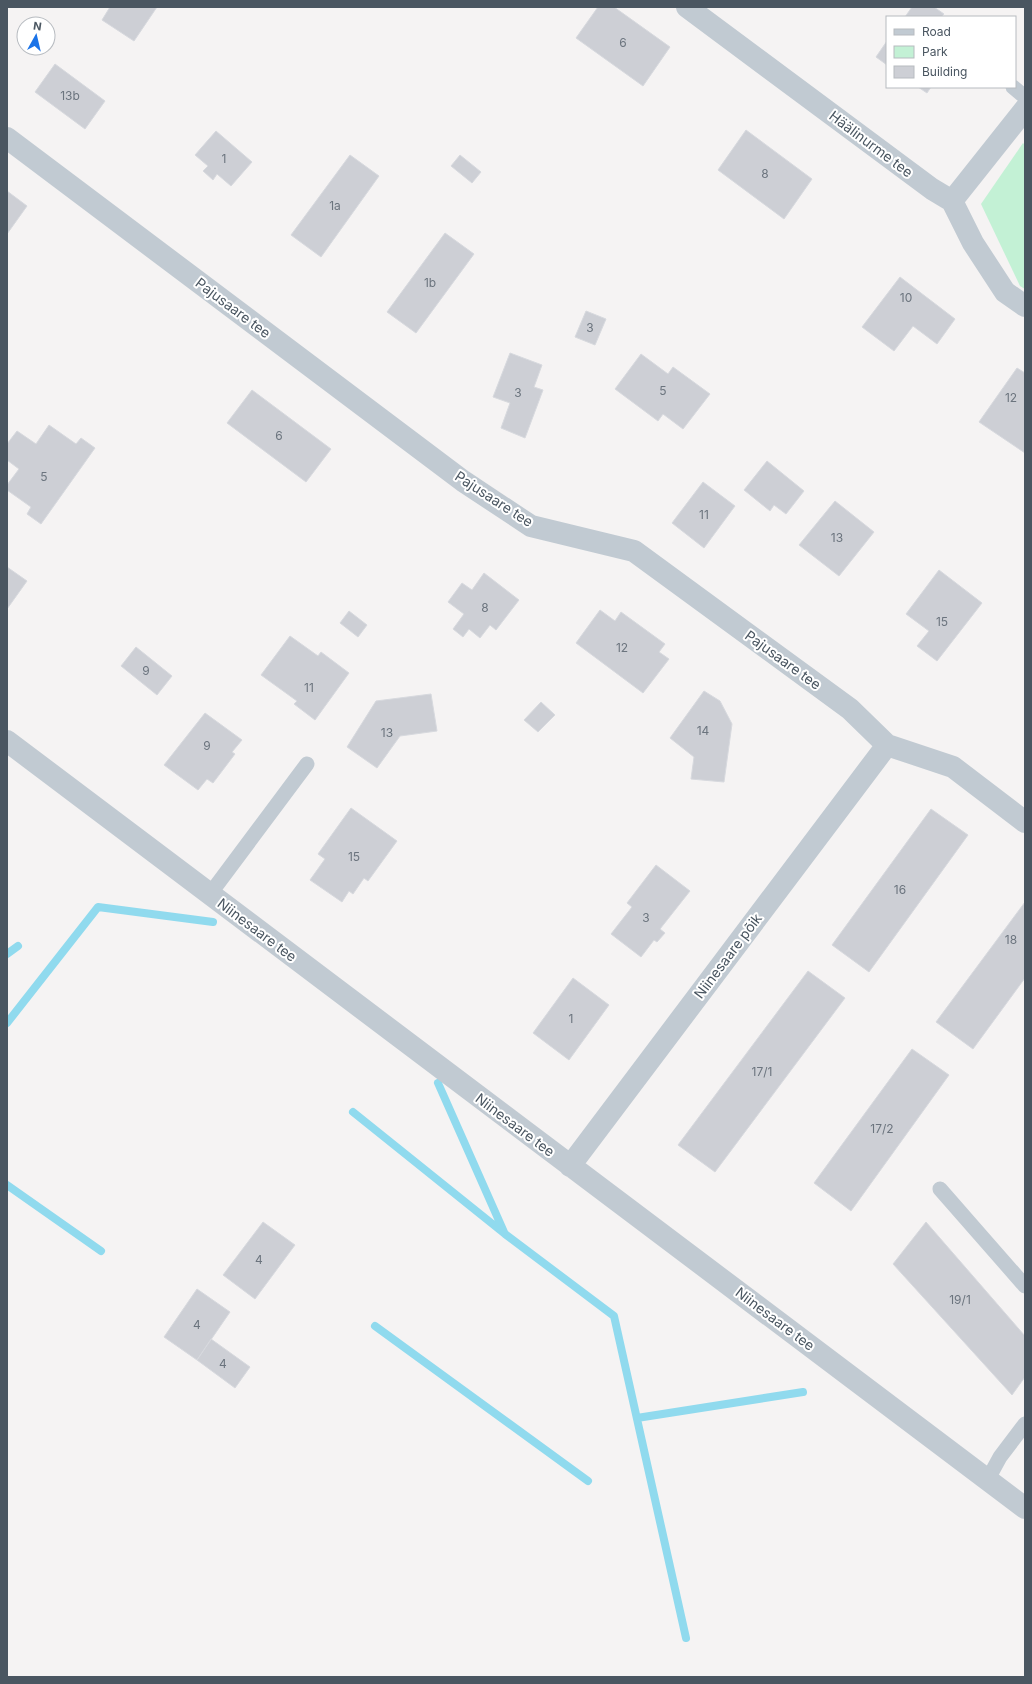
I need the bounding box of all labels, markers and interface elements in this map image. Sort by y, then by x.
north arrow [16,16,56,56]
legend [886,16,1016,88]
text: N [32,19,43,34]
text: Road [922,24,951,39]
house number: 6 [619,35,627,50]
text: Park [922,44,948,59]
text: Building [922,64,967,79]
house number: 13b [60,88,80,103]
street label: Häälinurme tee [826,107,916,181]
house number: 1 [222,151,226,166]
house number: 8 [761,166,769,181]
house number: 1a [329,198,341,213]
street label: Pajusaare tee [192,274,274,341]
house number: 1b [424,275,436,290]
house number: 10 [900,290,912,305]
house number: 3 [586,320,594,335]
house number: 5 [659,383,667,398]
house number: 3 [514,385,522,400]
house number: 12 [1005,390,1017,405]
house number: 6 [275,428,283,443]
street label: Pajusaare tee [452,467,536,530]
house number: 5 [40,469,48,484]
house number: 11 [699,507,709,522]
house number: 13 [831,530,843,545]
house number: 8 [481,600,489,615]
house number: 15 [936,614,948,629]
street label: Pajusaare tee [742,626,824,693]
house number: 12 [616,640,628,655]
house number: 9 [142,663,150,678]
house number: 11 [304,680,314,695]
house number: 14 [697,723,710,738]
house number: 13 [381,725,393,740]
house number: 9 [203,738,211,753]
house number: 15 [348,849,360,864]
house number: 16 [894,882,906,897]
street label: Niinesaare tee [214,894,300,965]
house number: 3 [642,910,650,925]
street label: Niinesaare põik [690,910,765,1002]
house number: 18 [1005,932,1017,947]
house number: 1 [569,1011,573,1026]
house number: 17/1 [752,1064,772,1079]
street label: Niinesaare tee [472,1089,558,1160]
house number: 17/2 [870,1121,894,1136]
house number: 4 [255,1252,263,1267]
street label: Niinesaare tee [732,1283,818,1354]
house number: 19/1 [949,1292,971,1307]
house number: 4 [193,1317,201,1332]
house number: 4 [219,1356,227,1371]

